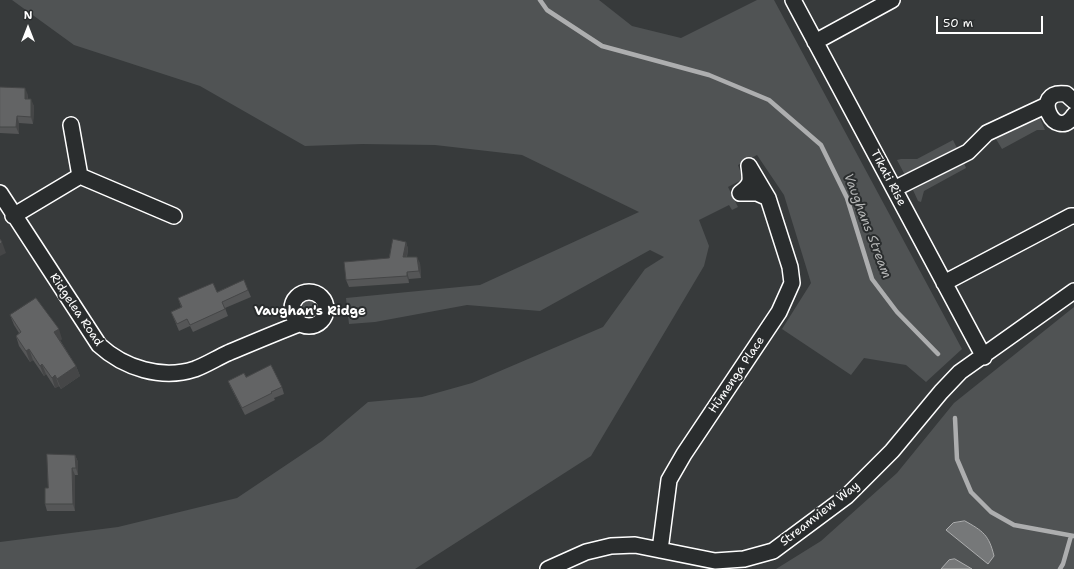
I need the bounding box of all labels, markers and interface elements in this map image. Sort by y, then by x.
north arrow [8,8,48,48]
text: N [24,8,32,23]
scale bar [938,8,1045,34]
text: 50 m [943,15,973,31]
street label: Tīkati Rise [867,147,909,209]
water label: Vaughans Stream [840,171,894,281]
street label: Ridgelea Road [46,271,106,349]
district label: Vaughan's Ridge [254,304,366,320]
street label: Hūmenga Place [706,334,768,416]
street label: Streamview Way [777,479,863,549]

